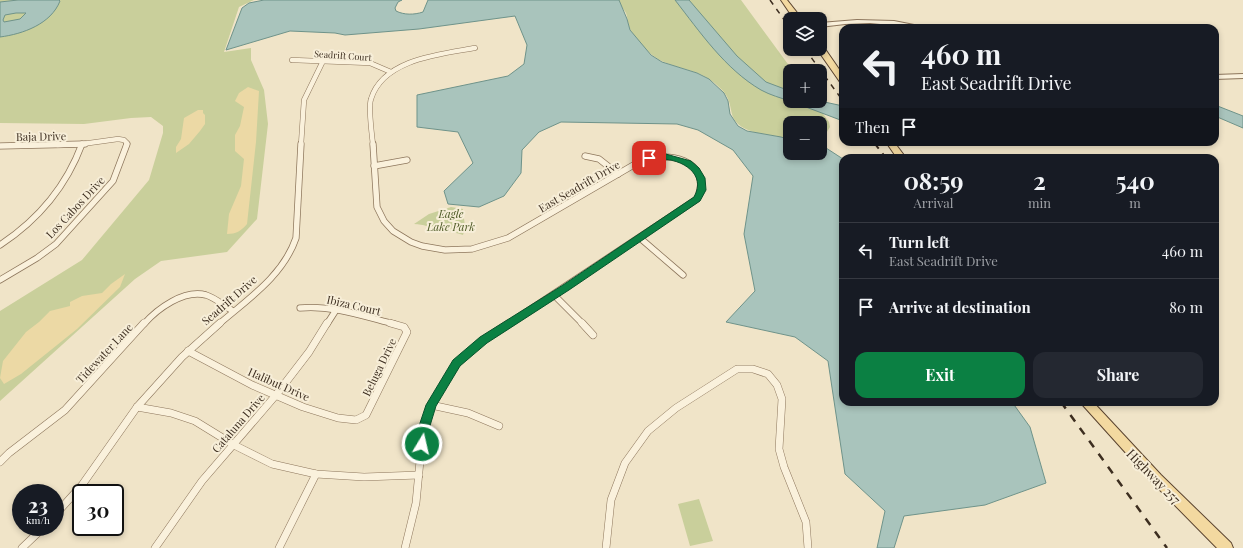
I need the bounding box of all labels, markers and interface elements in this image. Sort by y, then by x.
map controls [783,12,827,160]
button: layers [783,12,827,56]
text: 460 m [921,35,1001,72]
icon: left [855,40,907,92]
street label: Seadrift Court [314,47,373,63]
button: + [783,64,827,108]
text: East Seadrift Drive [921,71,1072,95]
button: − [783,116,827,160]
icon: arrive [898,116,920,138]
text: Then [855,117,890,137]
street label: Baja Drive [16,128,67,144]
pin [632,141,666,175]
icon: arrive [638,147,660,169]
street label: East Seadrift Drive [535,156,623,216]
text: 08:59 [903,164,964,196]
text: 2 [1033,164,1046,196]
text: 540 [1115,164,1155,196]
street label: Los Cabos Drive [42,172,108,241]
text: Arrival [913,194,954,211]
text: min [1028,194,1051,211]
text: m [1129,194,1141,211]
park label: Eagle Lake Park [426,206,475,234]
text: Turn left [889,232,950,252]
icon: left [855,240,877,262]
text: 460 m [1162,241,1203,261]
text: East Seadrift Drive [889,252,998,269]
street label: Seadrift Drive [198,272,260,328]
street label: Ibiza Court [325,291,383,319]
icon: arrive [855,296,877,318]
text: Arrive at destination [889,297,1031,317]
text: 80 m [1169,297,1203,317]
street label: Tidewater Lane [72,319,136,386]
street label: Beluga Drive [359,335,400,398]
button: Exit [855,352,1025,398]
button: Share [1033,352,1203,398]
street label: Halibut Drive [246,364,313,404]
street label: Cataluna Drive [208,390,268,456]
position arrow [401,423,443,465]
street label: Highway 257 [1123,445,1185,508]
speed limit sign: 30 [72,484,124,536]
text: 23 [28,491,48,518]
text: km/h [26,513,50,527]

